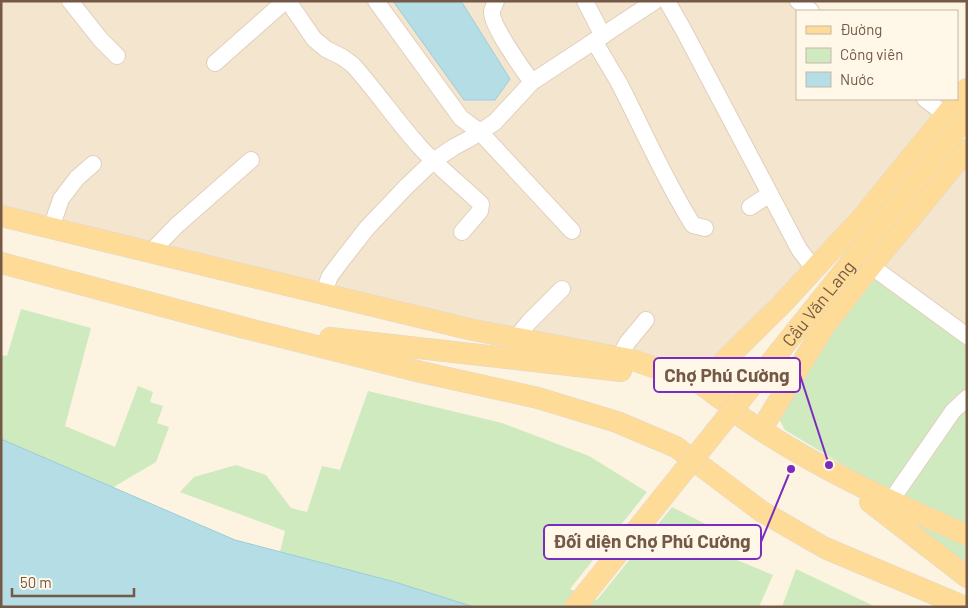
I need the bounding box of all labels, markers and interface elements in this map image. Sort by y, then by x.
legend [796,10,958,100]
text: Đường [840,20,882,38]
text: Công viên [840,45,903,63]
text: Nước [840,70,874,88]
street label: Cầu Văn Lang [777,256,859,351]
callout: Chợ Phú Cường [654,358,800,392]
text: Chợ Phú Cường [664,363,790,386]
callout: Đối diện Chợ Phú Cường [544,525,761,559]
text: Đối diện Chợ Phú Cường [553,529,751,552]
scale bar [12,566,135,598]
text: 50 m [20,573,52,591]

